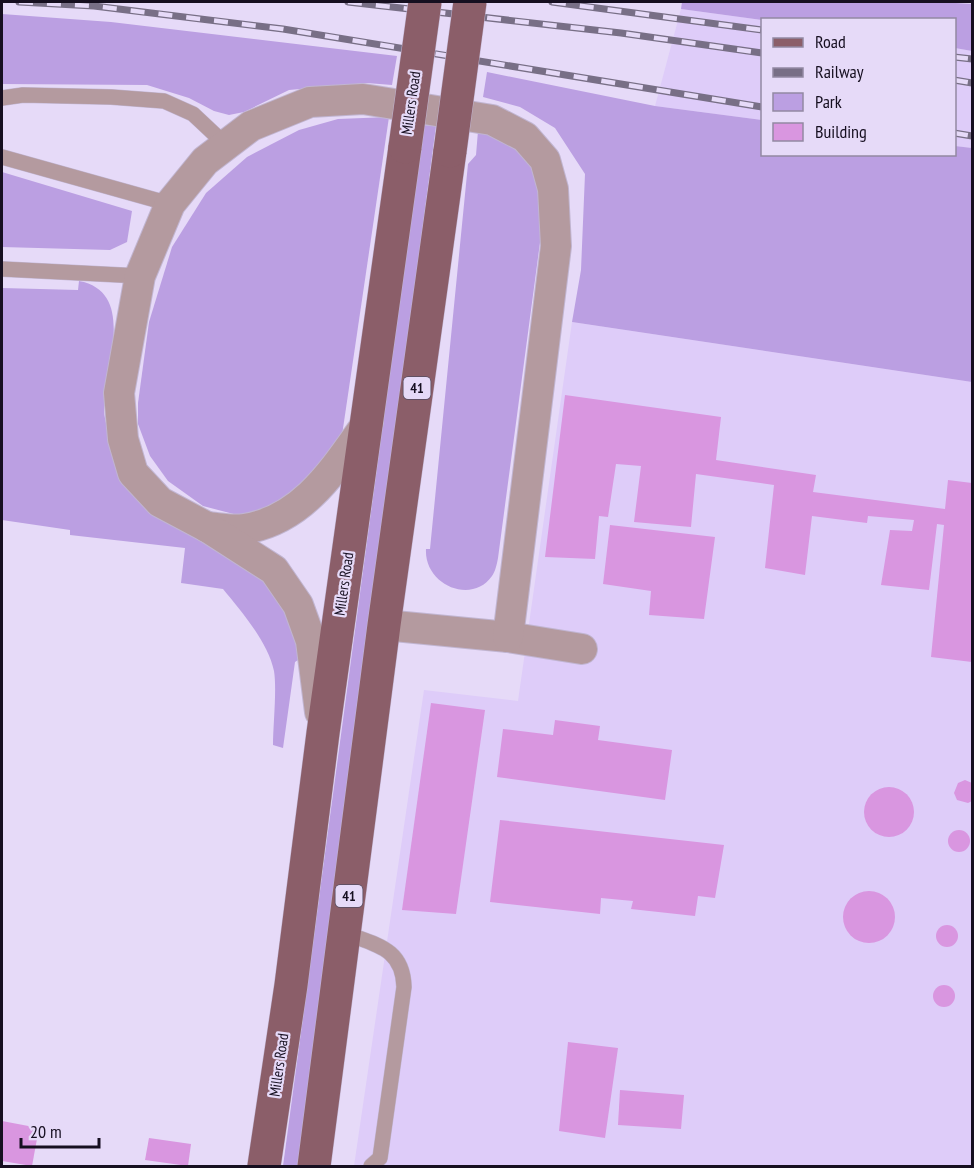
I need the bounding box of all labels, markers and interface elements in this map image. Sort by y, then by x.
legend [761,18,956,156]
text: Road [815,30,846,53]
text: Railway [815,60,864,83]
street label: Millers Road [397,70,424,136]
text: Park [815,90,842,113]
text: Building [815,120,867,143]
road number: 41 [404,377,430,399]
street label: Millers Road [330,551,357,617]
road number: 41 [336,885,362,907]
street label: Millers Road [265,1032,292,1098]
scale bar [21,1111,99,1149]
text: 20 m [30,1120,62,1143]

